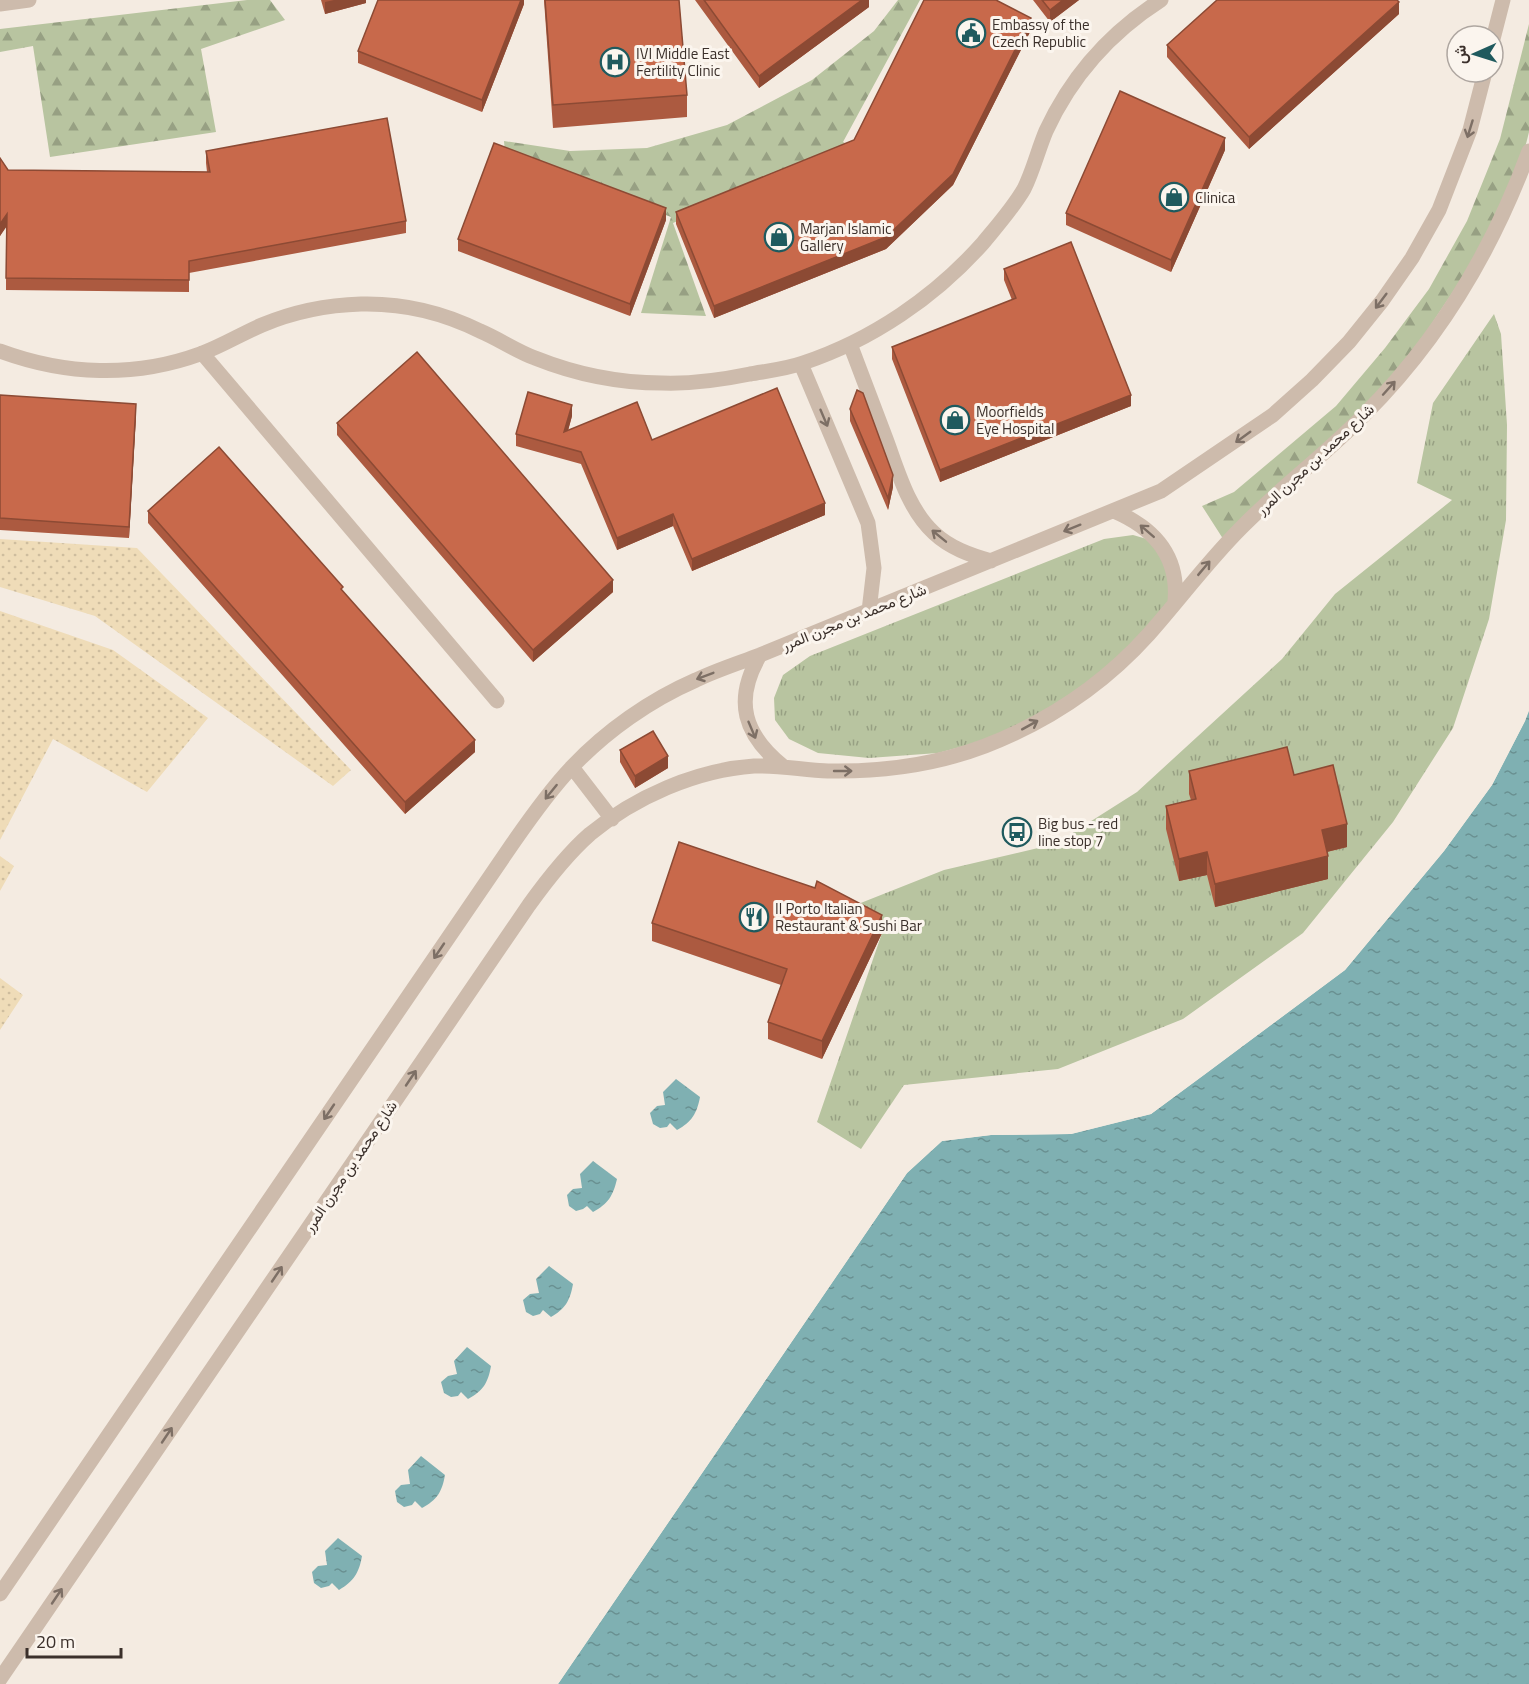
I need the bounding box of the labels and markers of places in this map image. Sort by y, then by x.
place label: Embassy of the Czech Republic [992,13,1090,53]
public building icon: Embassy of the Czech Republic [955,17,987,49]
place label: IVI Middle East Fertility Clinic [636,42,730,82]
hospital icon: IVI Middle East Fertility Clinic [599,46,631,78]
shop icon: Clinica [1158,181,1190,213]
place label: Clinica [1195,186,1236,209]
place label: Marjan Islamic Gallery [800,217,891,257]
shop icon: Marjan Islamic Gallery [763,221,795,253]
place label: Moorfields Eye Hospital [976,400,1055,440]
shop icon: Moorfields Eye Hospital [939,404,971,436]
place label: Big bus - red line stop 7 [1038,812,1118,852]
bus stop icon: Big bus - red line stop 7 [1001,816,1033,848]
place label: Il Porto Italian Restaurant & Sushi Bar [775,897,922,937]
restaurant icon: Il Porto Italian Restaurant & Sushi Bar [738,901,770,933]

